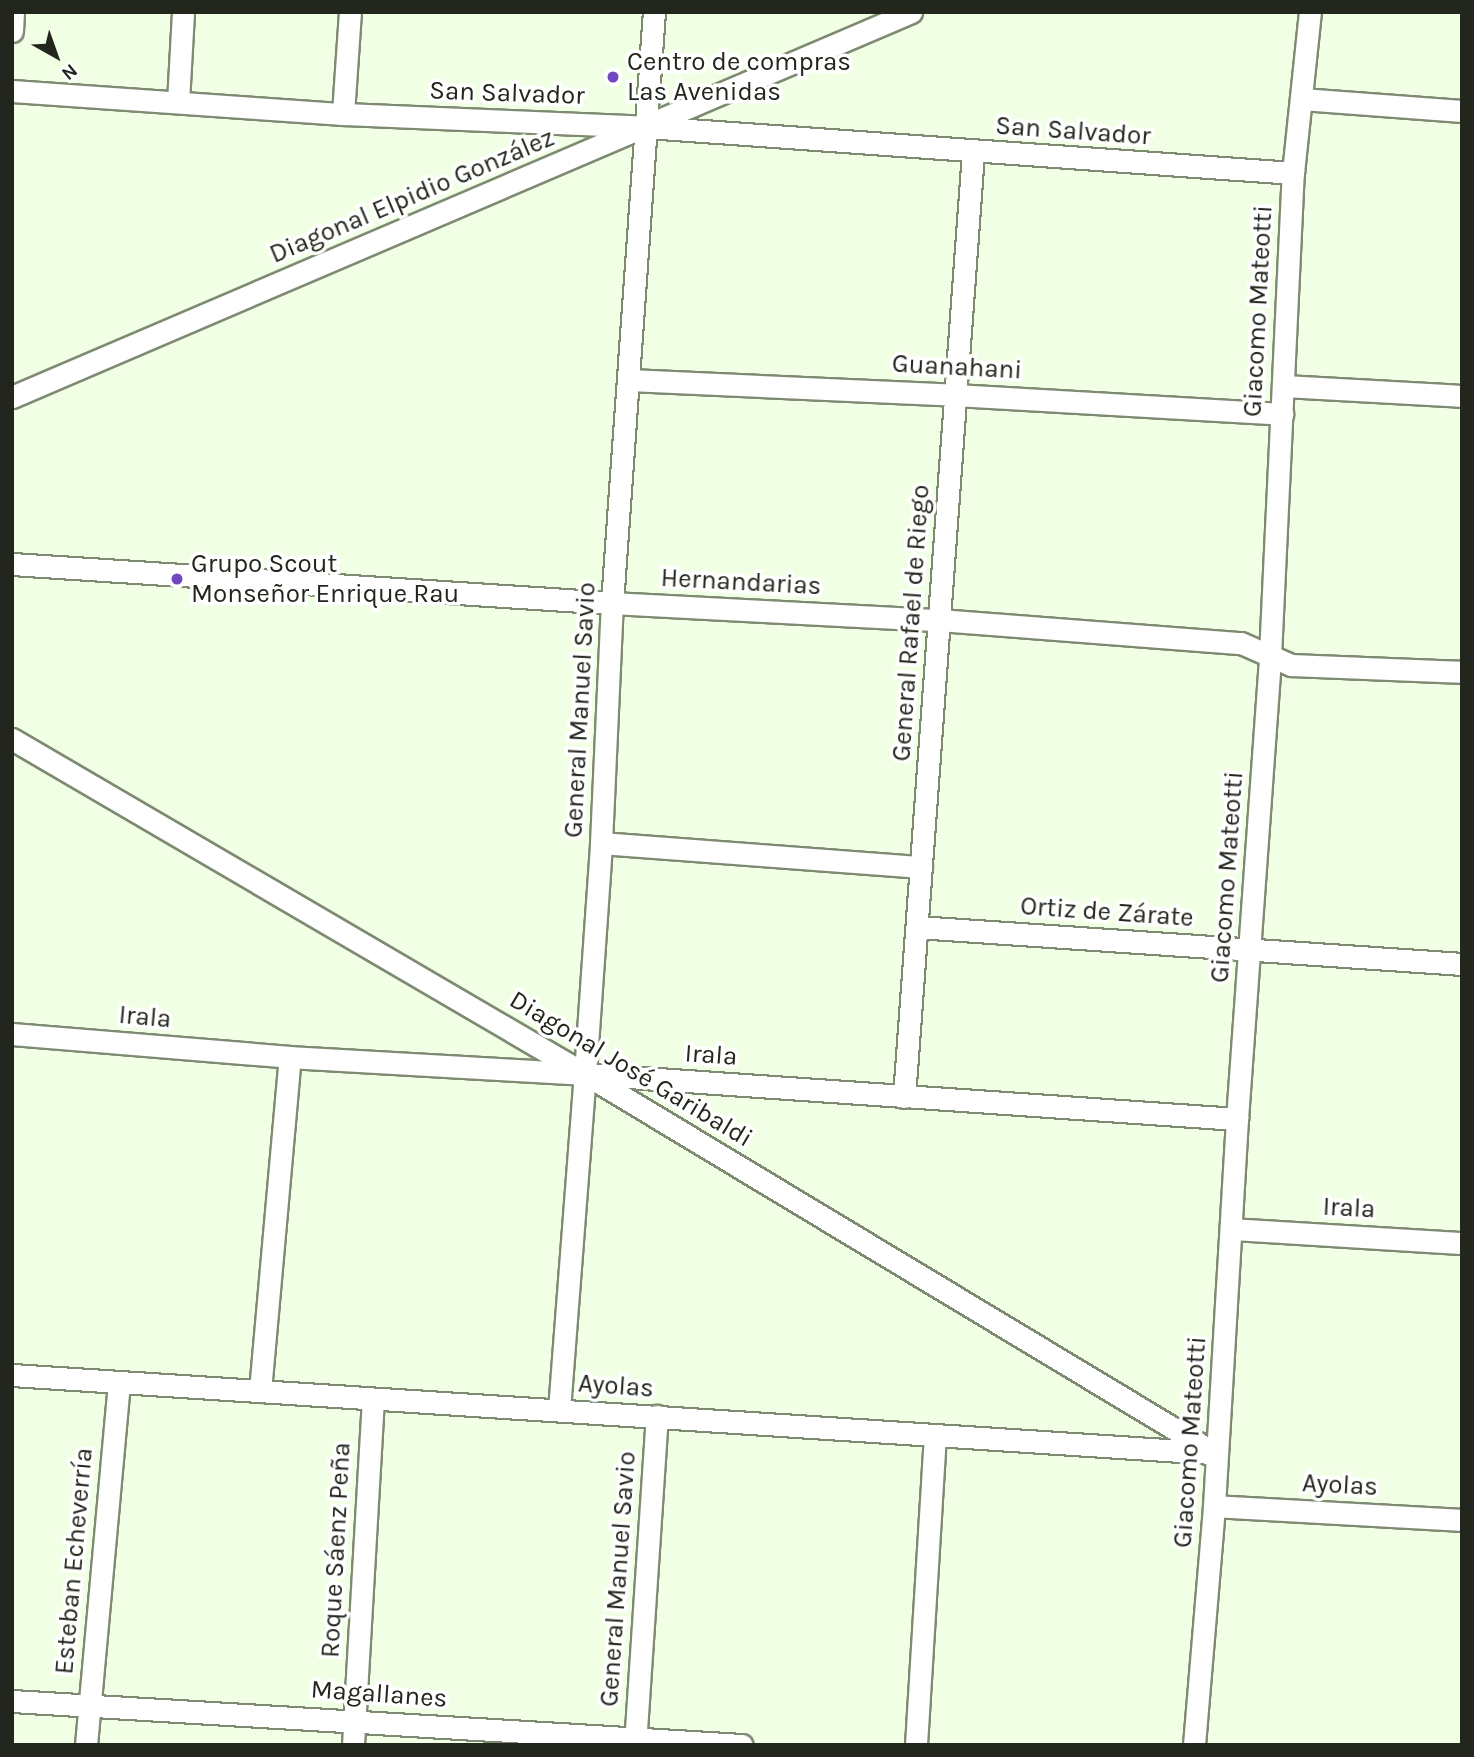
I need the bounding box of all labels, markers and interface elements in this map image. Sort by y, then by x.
north arrow [21,21,91,91]
place label: Centro de compras Las Avenidas [627,46,851,108]
text: N [57,59,82,85]
marker: Centro de compras Las Avenidas [605,69,621,85]
street label: San Salvador [429,75,585,111]
street label: San Salvador [994,110,1152,152]
street label: Diagonal Elpidio González [265,122,559,270]
street label: Giacomo Mateotti [1237,204,1279,418]
street label: Guanahani [891,348,1023,386]
street label: General Rafael de Riego [886,484,936,762]
place label: Grupo Scout Monseñor Enrique Rau [191,548,459,610]
street label: Hernandarias [660,562,822,602]
marker: Grupo Scout Monseñor Enrique Rau [169,571,185,587]
street label: General Manuel Savio [558,581,602,839]
street label: Giacomo Mateotti [1204,770,1250,984]
street label: Ortiz de Zárate [1019,890,1195,934]
street label: Diagonal José Garibaldi [504,984,758,1154]
street label: Irala [117,999,173,1035]
street label: Irala [684,1038,738,1072]
street label: Irala [1322,1191,1376,1225]
street label: Giacomo Mateotti [1167,1335,1213,1549]
street label: Ayolas [577,1368,655,1404]
street label: Roque Sáenz Peña [315,1441,357,1659]
street label: Esteban Echeverría [49,1446,99,1676]
street label: General Manuel Savio [594,1450,642,1708]
street label: Ayolas [1301,1467,1379,1503]
street label: Magallanes [310,1674,448,1714]

